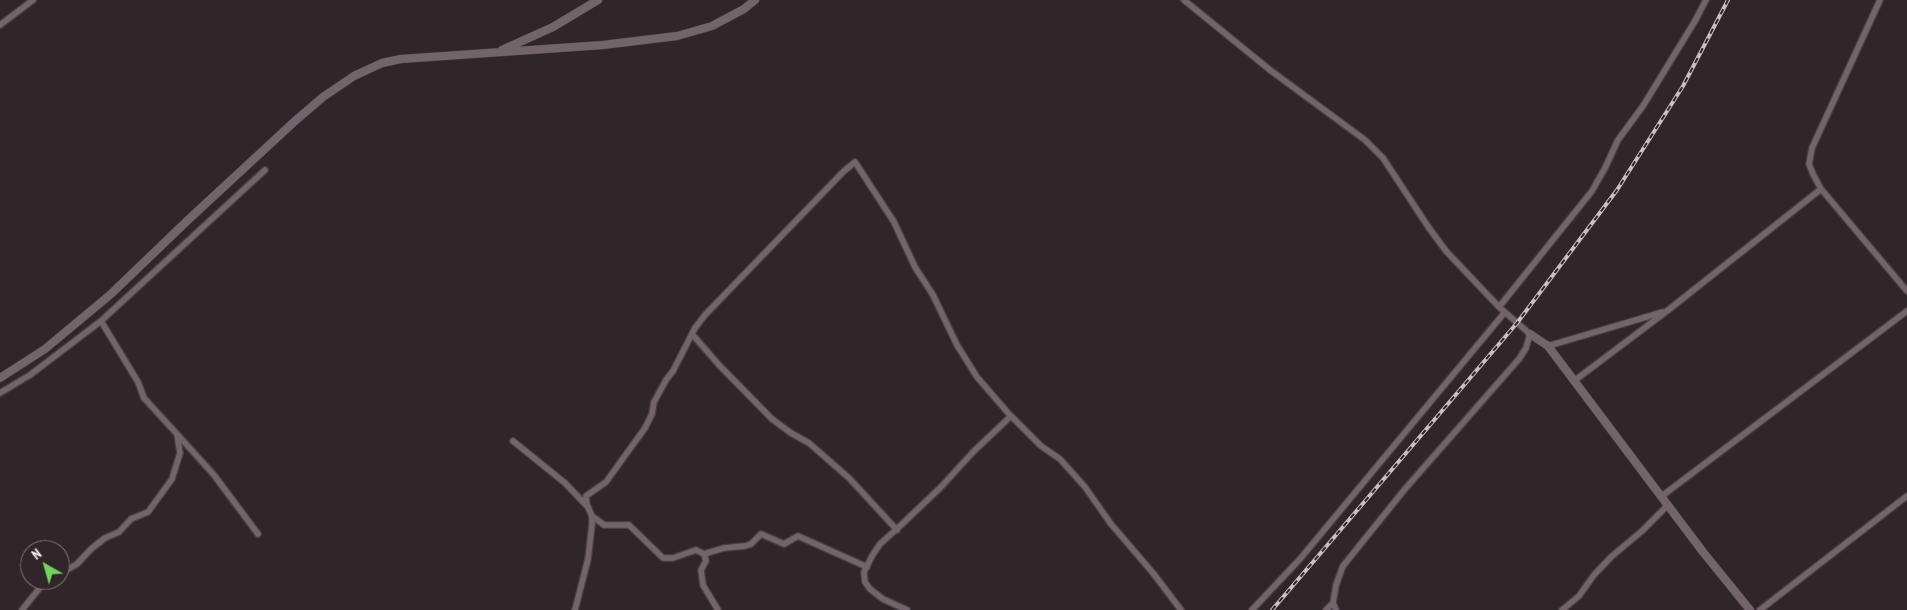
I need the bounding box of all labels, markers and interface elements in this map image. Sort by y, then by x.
north arrow [20,540,70,590]
text: N [28,545,45,563]

